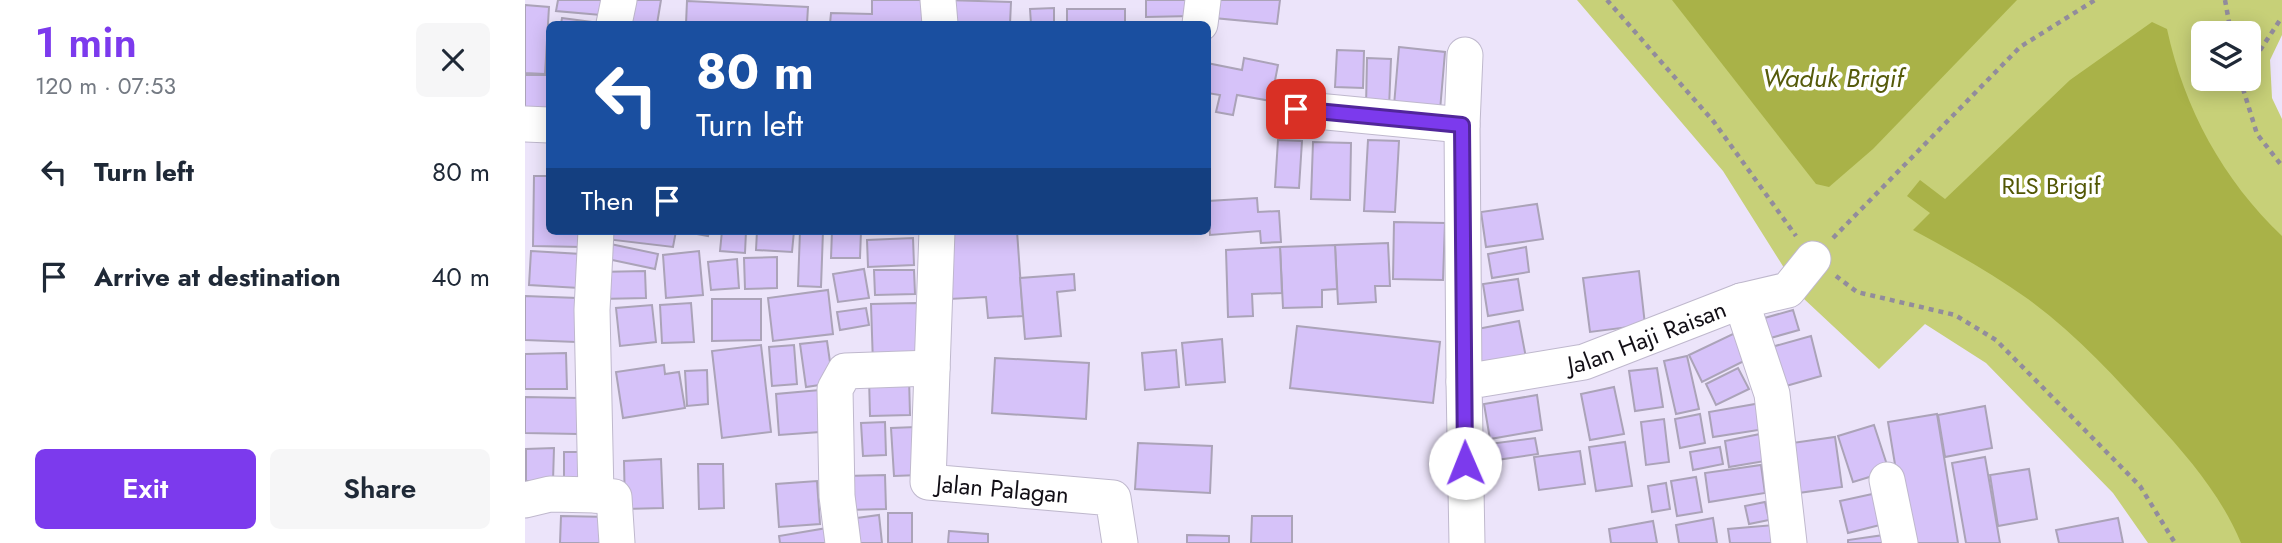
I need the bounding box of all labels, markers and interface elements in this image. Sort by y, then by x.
text: 1 min [35,12,137,73]
map controls [2191,21,2261,91]
button: layers [2191,21,2261,91]
button: close [416,23,490,97]
text: 80 m [696,37,814,107]
icon: left [581,49,672,140]
water label: Waduk Brigif [1763,59,1907,97]
text: 120 m · 07:53 [35,69,176,103]
pin [1266,79,1326,139]
icon: arrive [1277,90,1315,128]
text: Turn left [696,102,803,148]
icon: left [35,153,73,191]
text: Turn left [94,153,194,191]
text: 80 m [432,153,490,191]
park label: RLS Brigif [2001,168,2102,203]
text: Then [581,182,634,220]
icon: arrive [648,182,686,220]
icon: arrive [35,258,73,296]
text: Arrive at destination [94,258,341,296]
text: 40 m [431,258,490,296]
street label: Jalan Haji Raisan [1562,291,1731,382]
position arrow [1428,426,1502,500]
button: Exit [35,449,256,529]
button: Share [270,449,490,529]
street label: Jalan Palagan [932,465,1070,512]

